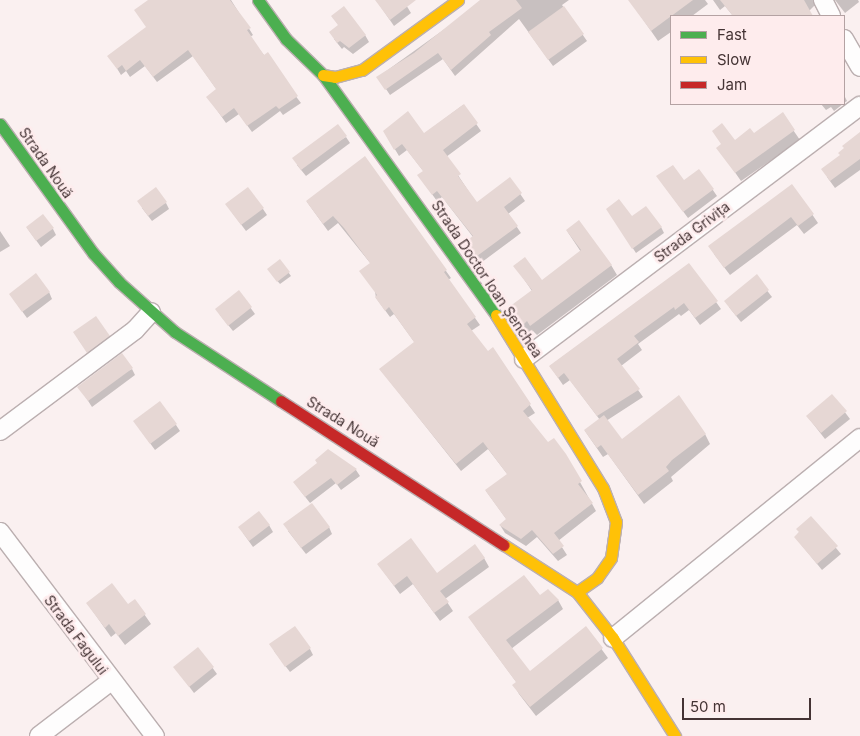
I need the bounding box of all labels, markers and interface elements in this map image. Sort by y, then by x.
legend [670,15,845,105]
text: Fast [717,25,747,44]
text: Slow [717,50,751,69]
text: Jam [717,75,747,94]
street label: Strada Nouă [16,125,76,201]
street label: Strada Doctor Ioan Șenchea [428,197,546,361]
street label: Strada Grivița [651,198,733,266]
street label: Strada Nouă [304,393,382,451]
street label: Strada Fagului [41,592,111,678]
scale bar [685,688,814,720]
text: 50 m [690,697,726,716]

